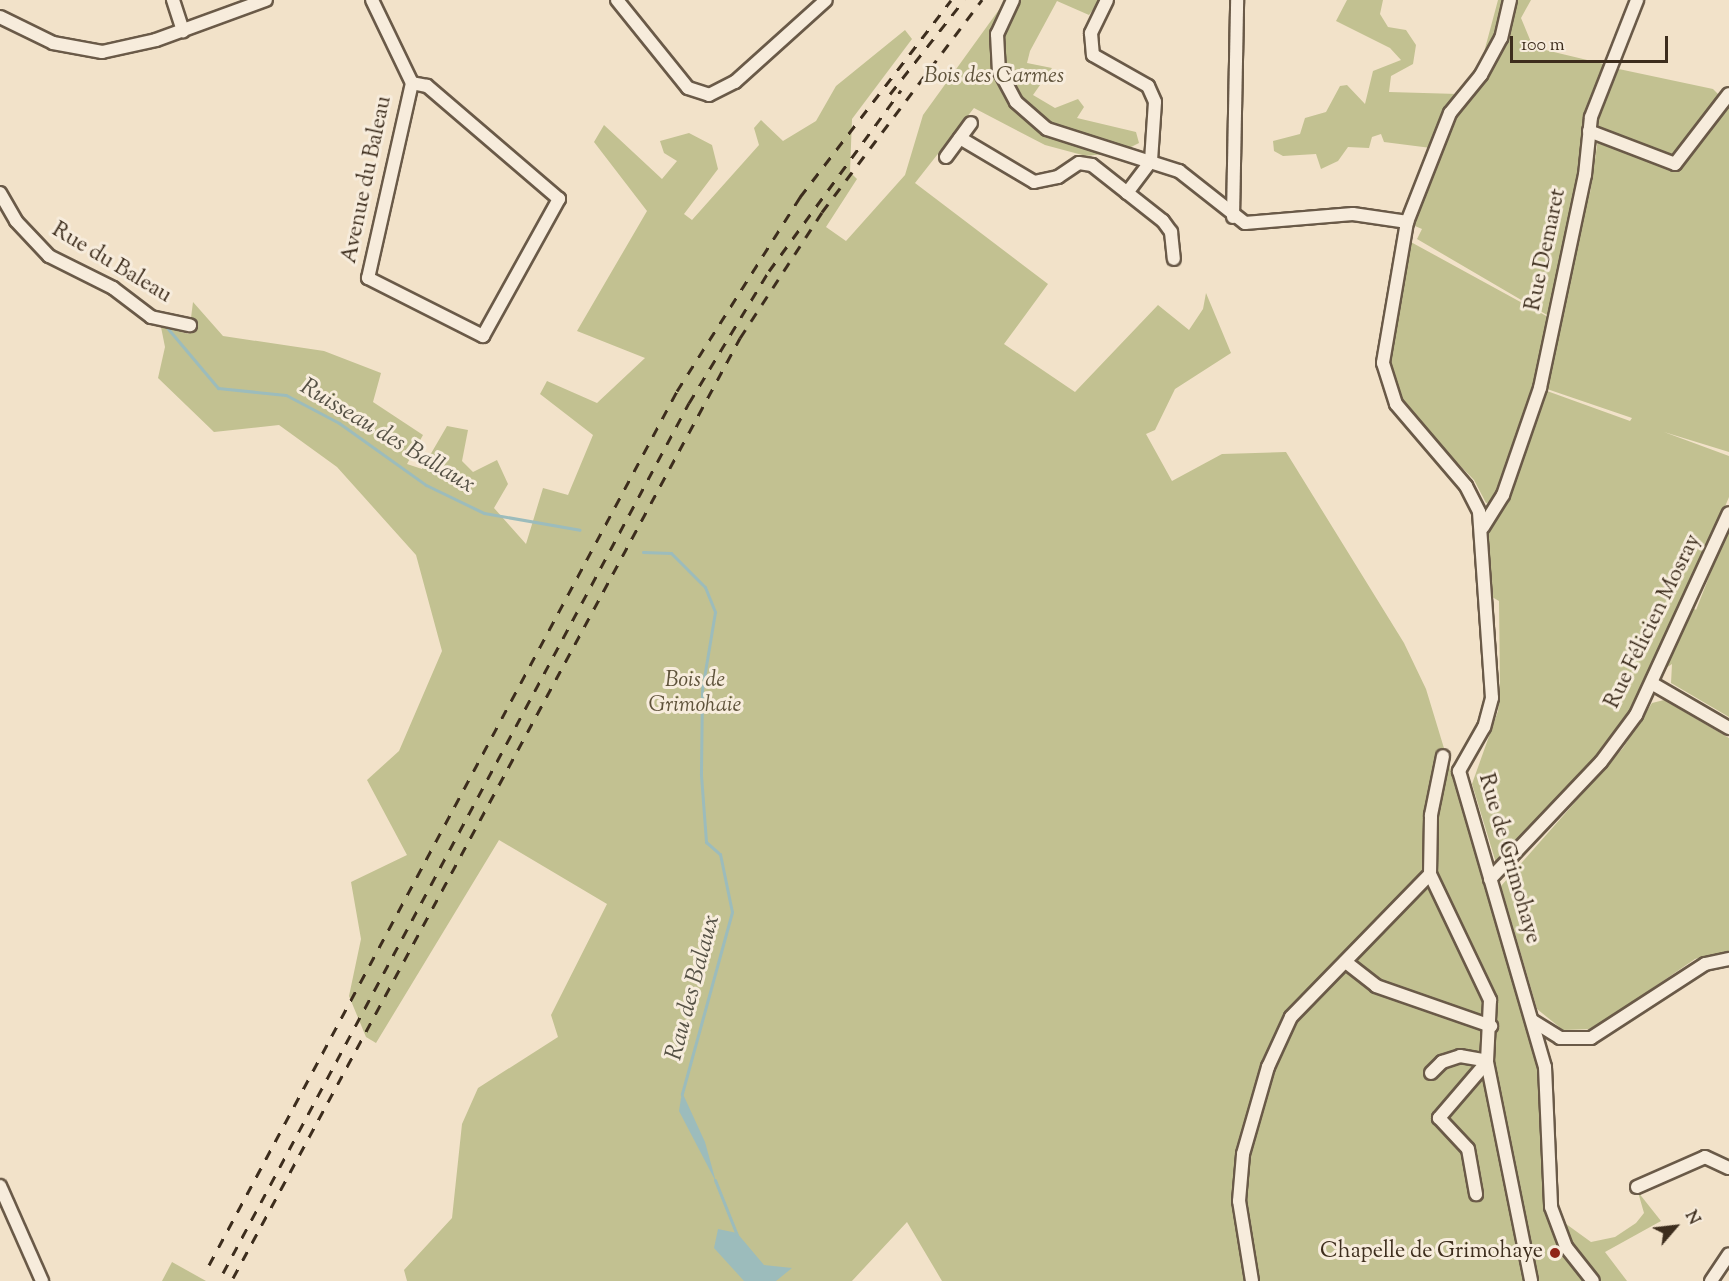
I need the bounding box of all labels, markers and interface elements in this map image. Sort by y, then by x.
scale bar [1513,24,1670,62]
text: 100 m [1521,33,1565,59]
park label: Bois des Carmes [924,65,1064,91]
street label: Avenue du Baleau [337,94,399,266]
street label: Rue Demaret [1521,186,1573,314]
street label: Rue du Baleau [46,218,176,310]
water label: Ruisseau des Ballaux [294,373,480,501]
street label: Rue Félicien Mosray [1600,531,1708,713]
park label: Bois de Grimohaie [649,668,741,720]
street label: Rue de Grimohaye [1471,771,1545,947]
water label: Rau des Balaux [661,912,727,1064]
north arrow [1645,1197,1705,1257]
text: N [1678,1207,1704,1229]
place label: Chapelle de Grimohaye [1320,1240,1543,1266]
marker: Chapelle de Grimohaye [1548,1246,1562,1260]

